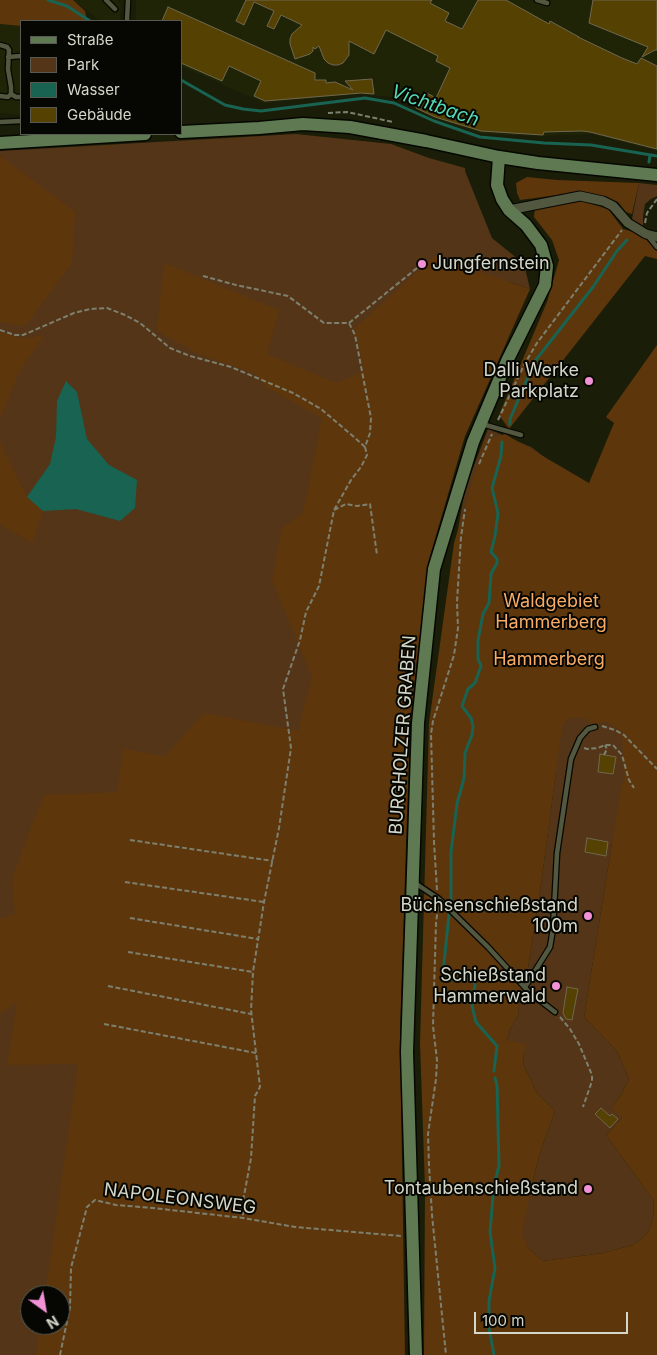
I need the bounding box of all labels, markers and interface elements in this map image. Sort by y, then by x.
legend [20,20,182,135]
text: Straße [67,30,114,49]
text: Park [67,55,99,74]
text: Wasser [67,80,120,99]
water label: Vichtbach [388,80,482,132]
text: Gebäude [67,105,132,124]
place label: Jungfernstein [432,253,550,275]
marker: Jungfernstein [416,258,428,270]
place label: Dalli Werke Parkplatz [483,360,579,402]
marker: Dalli Werke Parkplatz [583,375,595,387]
park label: Waldgebiet Hammerberg [495,591,607,634]
street label: BURGHOLZER GRABEN [385,635,421,835]
park label: Hammerberg [493,649,605,671]
place label: Büchsenschießstand 100m [400,895,578,938]
marker: Büchsenschießstand 100m [582,910,594,922]
place label: Schießstand Hammerwald [433,965,546,1008]
marker: Schießstand Hammerwald [550,980,562,992]
place label: Tontaubenschießstand [384,1178,578,1200]
street label: NAPOLEONSWEG [103,1179,257,1219]
marker: Tontaubenschießstand [582,1183,594,1195]
north arrow [20,1285,70,1335]
scale bar [477,1302,631,1334]
text: 100 m [482,1311,524,1330]
text: N [44,1312,62,1332]

